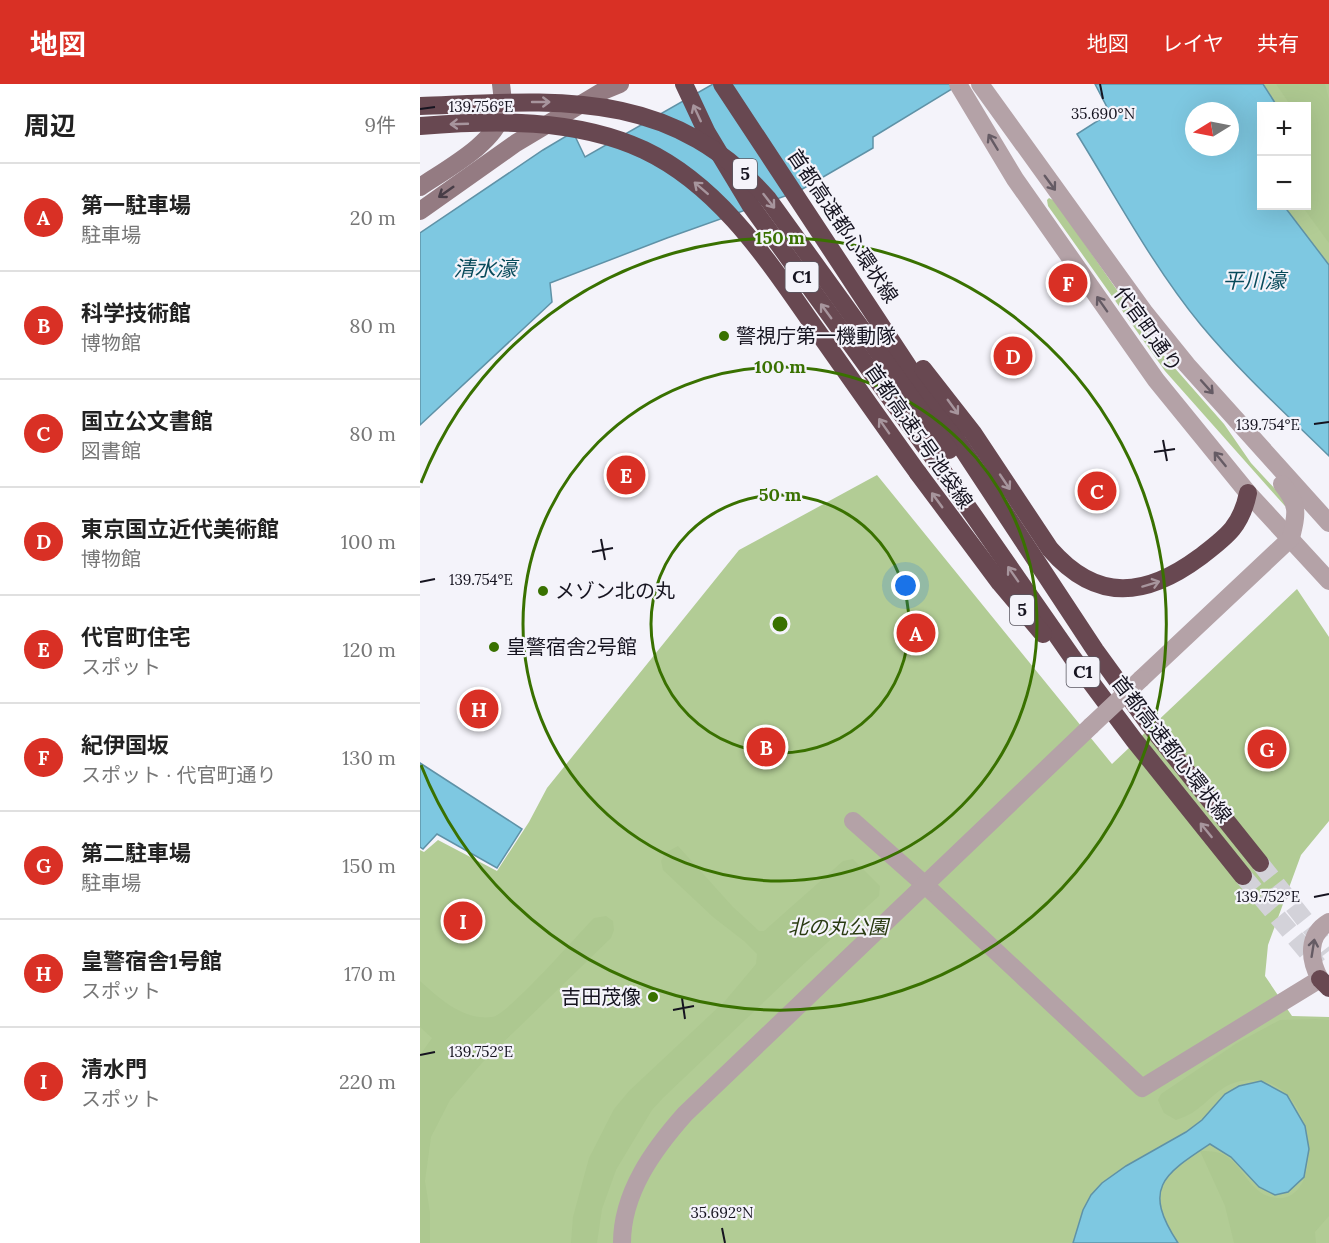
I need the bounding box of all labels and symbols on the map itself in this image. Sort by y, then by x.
one-way arrow [531,96,551,108]
text: 139.756°E [449,97,513,116]
north arrow [1185,102,1239,156]
one-way arrow [691,104,703,122]
text: 35.690°N [1071,104,1135,123]
one-way arrow [449,118,469,130]
one-way arrow [987,134,999,151]
street label: 首都高速都心環状線 [783,144,904,307]
road number: 5 [733,159,757,189]
one-way arrow [1044,175,1056,191]
one-way arrow [694,181,709,195]
one-way arrow [438,186,455,198]
one-way arrow [763,193,776,209]
text: 150 m [755,226,805,249]
water label: 清水濠 [454,255,519,282]
pin: F [1048,260,1088,306]
road number: C1 [786,262,818,292]
water label: 平川濠 [1223,267,1288,294]
street label: 代官町通り [1109,281,1188,377]
one-way arrow [1096,296,1108,312]
one-way arrow [820,303,833,319]
place label: 警視庁第一機動隊 [736,323,896,348]
marker: 警視庁第一機動隊 [717,329,731,343]
pin: D [994,334,1032,378]
text: 100 m [754,355,806,378]
street label: 首都高速5号池袋線 [860,359,979,513]
one-way arrow [1200,379,1214,394]
one-way arrow [947,398,959,414]
text: 139.754°E [1236,415,1300,434]
one-way arrow [878,418,890,434]
one-way arrow [1214,451,1227,467]
pin: E [606,452,646,498]
pin: C [1078,468,1116,514]
one-way arrow [999,473,1011,490]
text: 50 m [759,483,802,506]
one-way arrow [931,493,943,509]
one-way arrow [1007,566,1019,582]
text: 139.754°E [449,570,513,589]
your location [891,571,920,600]
place label: メゾン北の丸 [555,578,675,603]
one-way arrow [1141,578,1160,589]
marker: メゾン北の丸 [536,584,550,598]
road number: 5 [1010,595,1034,625]
pin: A [896,610,936,656]
centre of rings [770,614,790,634]
place label: 皇警宿舎2号館 [506,634,637,659]
marker: 皇警宿舎2号館 [487,640,501,654]
road number: C1 [1066,657,1100,687]
street label: 首都高速都心環状線 [1107,670,1238,827]
pin: H [460,686,498,732]
pin: B [746,724,786,770]
pin: G [1248,726,1286,772]
one-way arrow [1199,823,1213,838]
text: 139.752°E [1236,887,1300,906]
pin: I [444,898,483,944]
park label: 北の丸公園 [788,914,891,939]
one-way arrow [1308,939,1319,958]
place label: 吉田茂像 [561,984,641,1009]
marker: 吉田茂像 [646,990,660,1004]
text: 139.752°E [449,1042,513,1061]
text: 35.692°N [691,1203,753,1222]

